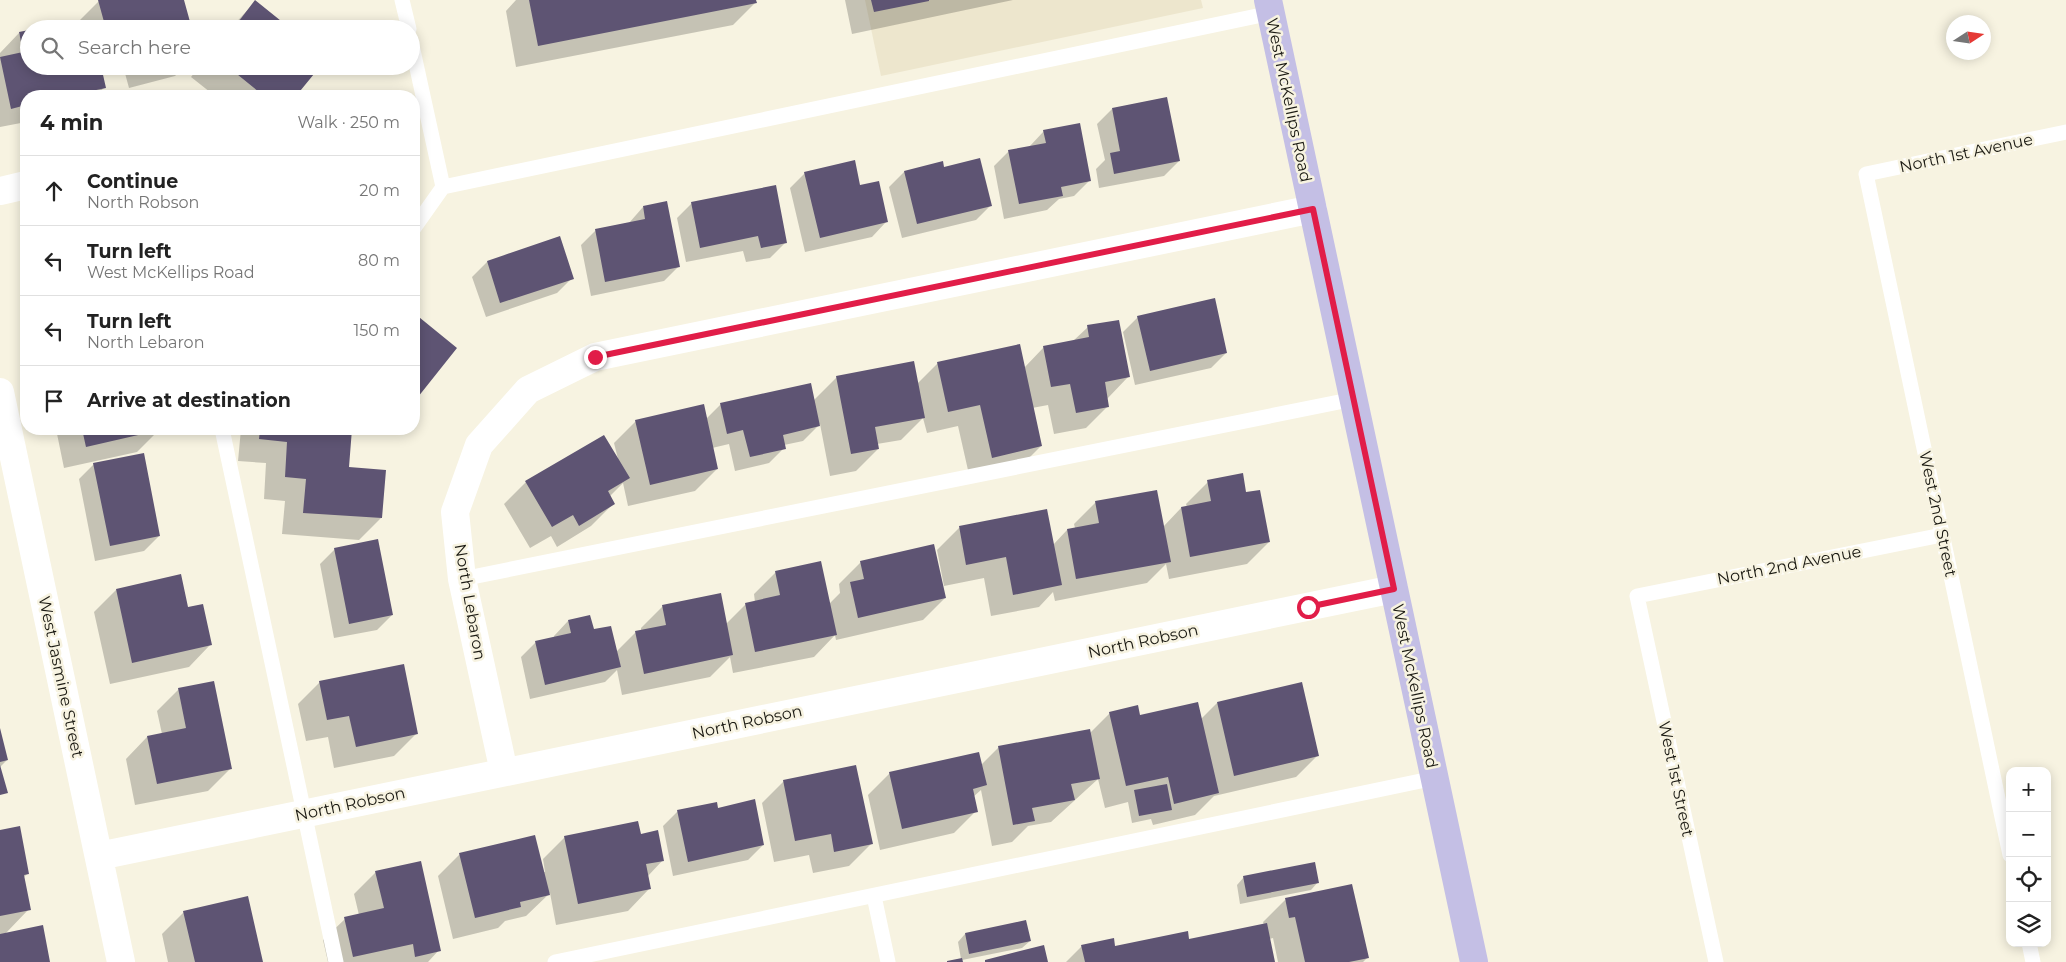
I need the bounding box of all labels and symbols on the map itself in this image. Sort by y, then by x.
north arrow [1946,15,1991,60]
street label: West McKellips Road [1262,16,1316,184]
street label: North 1st Avenue [1898,130,2034,176]
route end [584,346,607,369]
street label: West 2nd Street [1915,449,1961,579]
street label: North 2nd Avenue [1715,542,1863,588]
street label: North Lebaron [450,543,490,661]
street label: West Jasmine Street [35,594,88,760]
route start [1297,596,1320,619]
street label: West McKellips Road [1388,602,1442,770]
street label: North Robson [1086,620,1200,662]
street label: North Robson [690,701,804,743]
street label: West 1st Street [1654,719,1698,839]
street label: North Robson [293,783,407,825]

